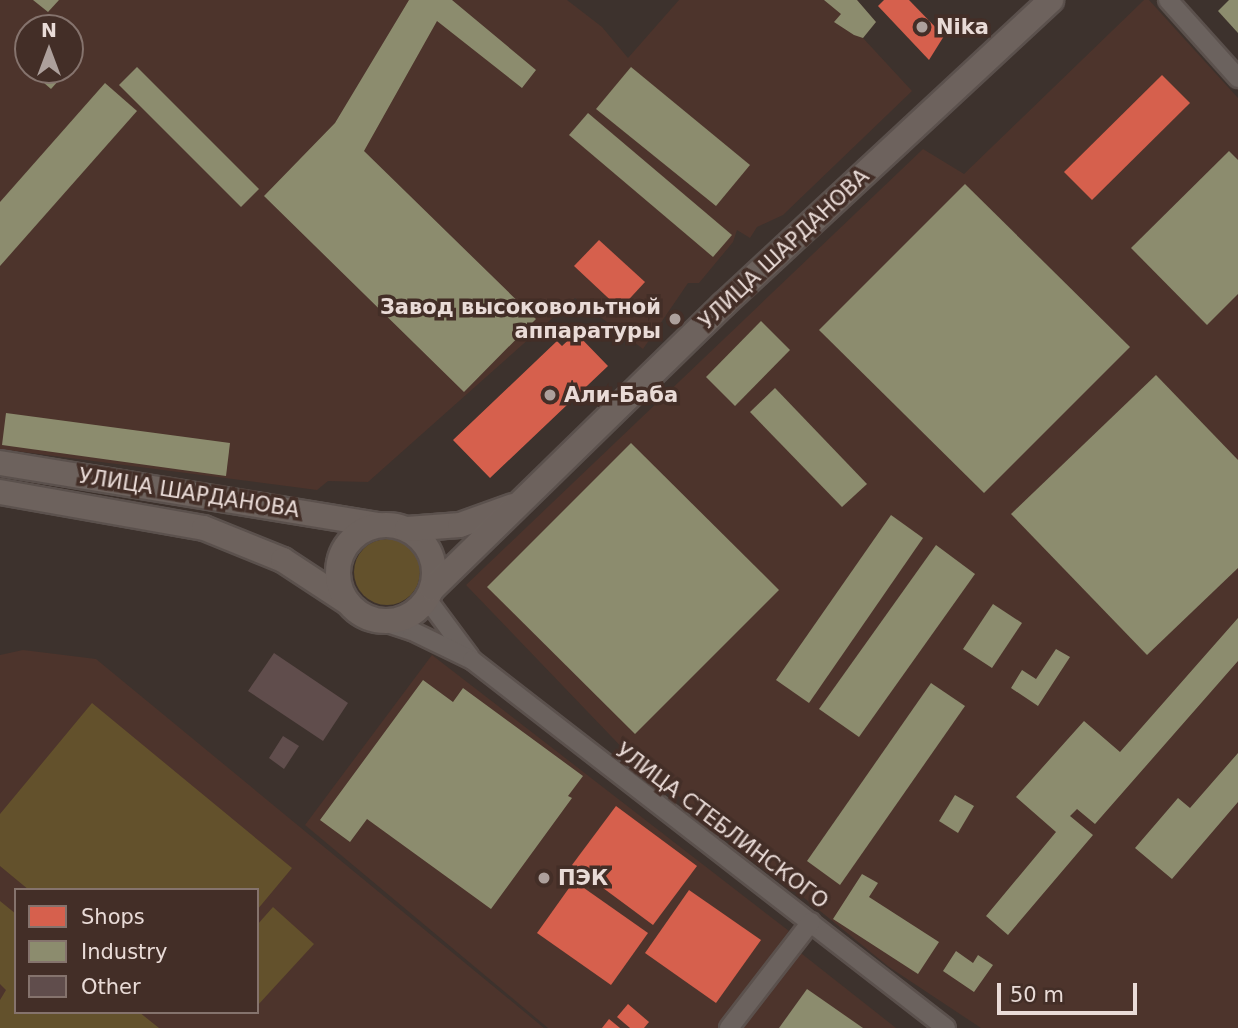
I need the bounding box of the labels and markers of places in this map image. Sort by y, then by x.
place label: Nika [936,14,989,40]
marker: Nika [914,19,930,35]
place label: Завод высоковольтной аппаратуры [380,294,661,344]
marker: Завод высоковольтной аппаратуры [667,311,683,327]
place label: Али-Баба [564,382,678,408]
marker: Али-Баба [542,387,558,403]
place label: ПЭК [558,865,608,891]
marker: ПЭК [536,870,552,886]

